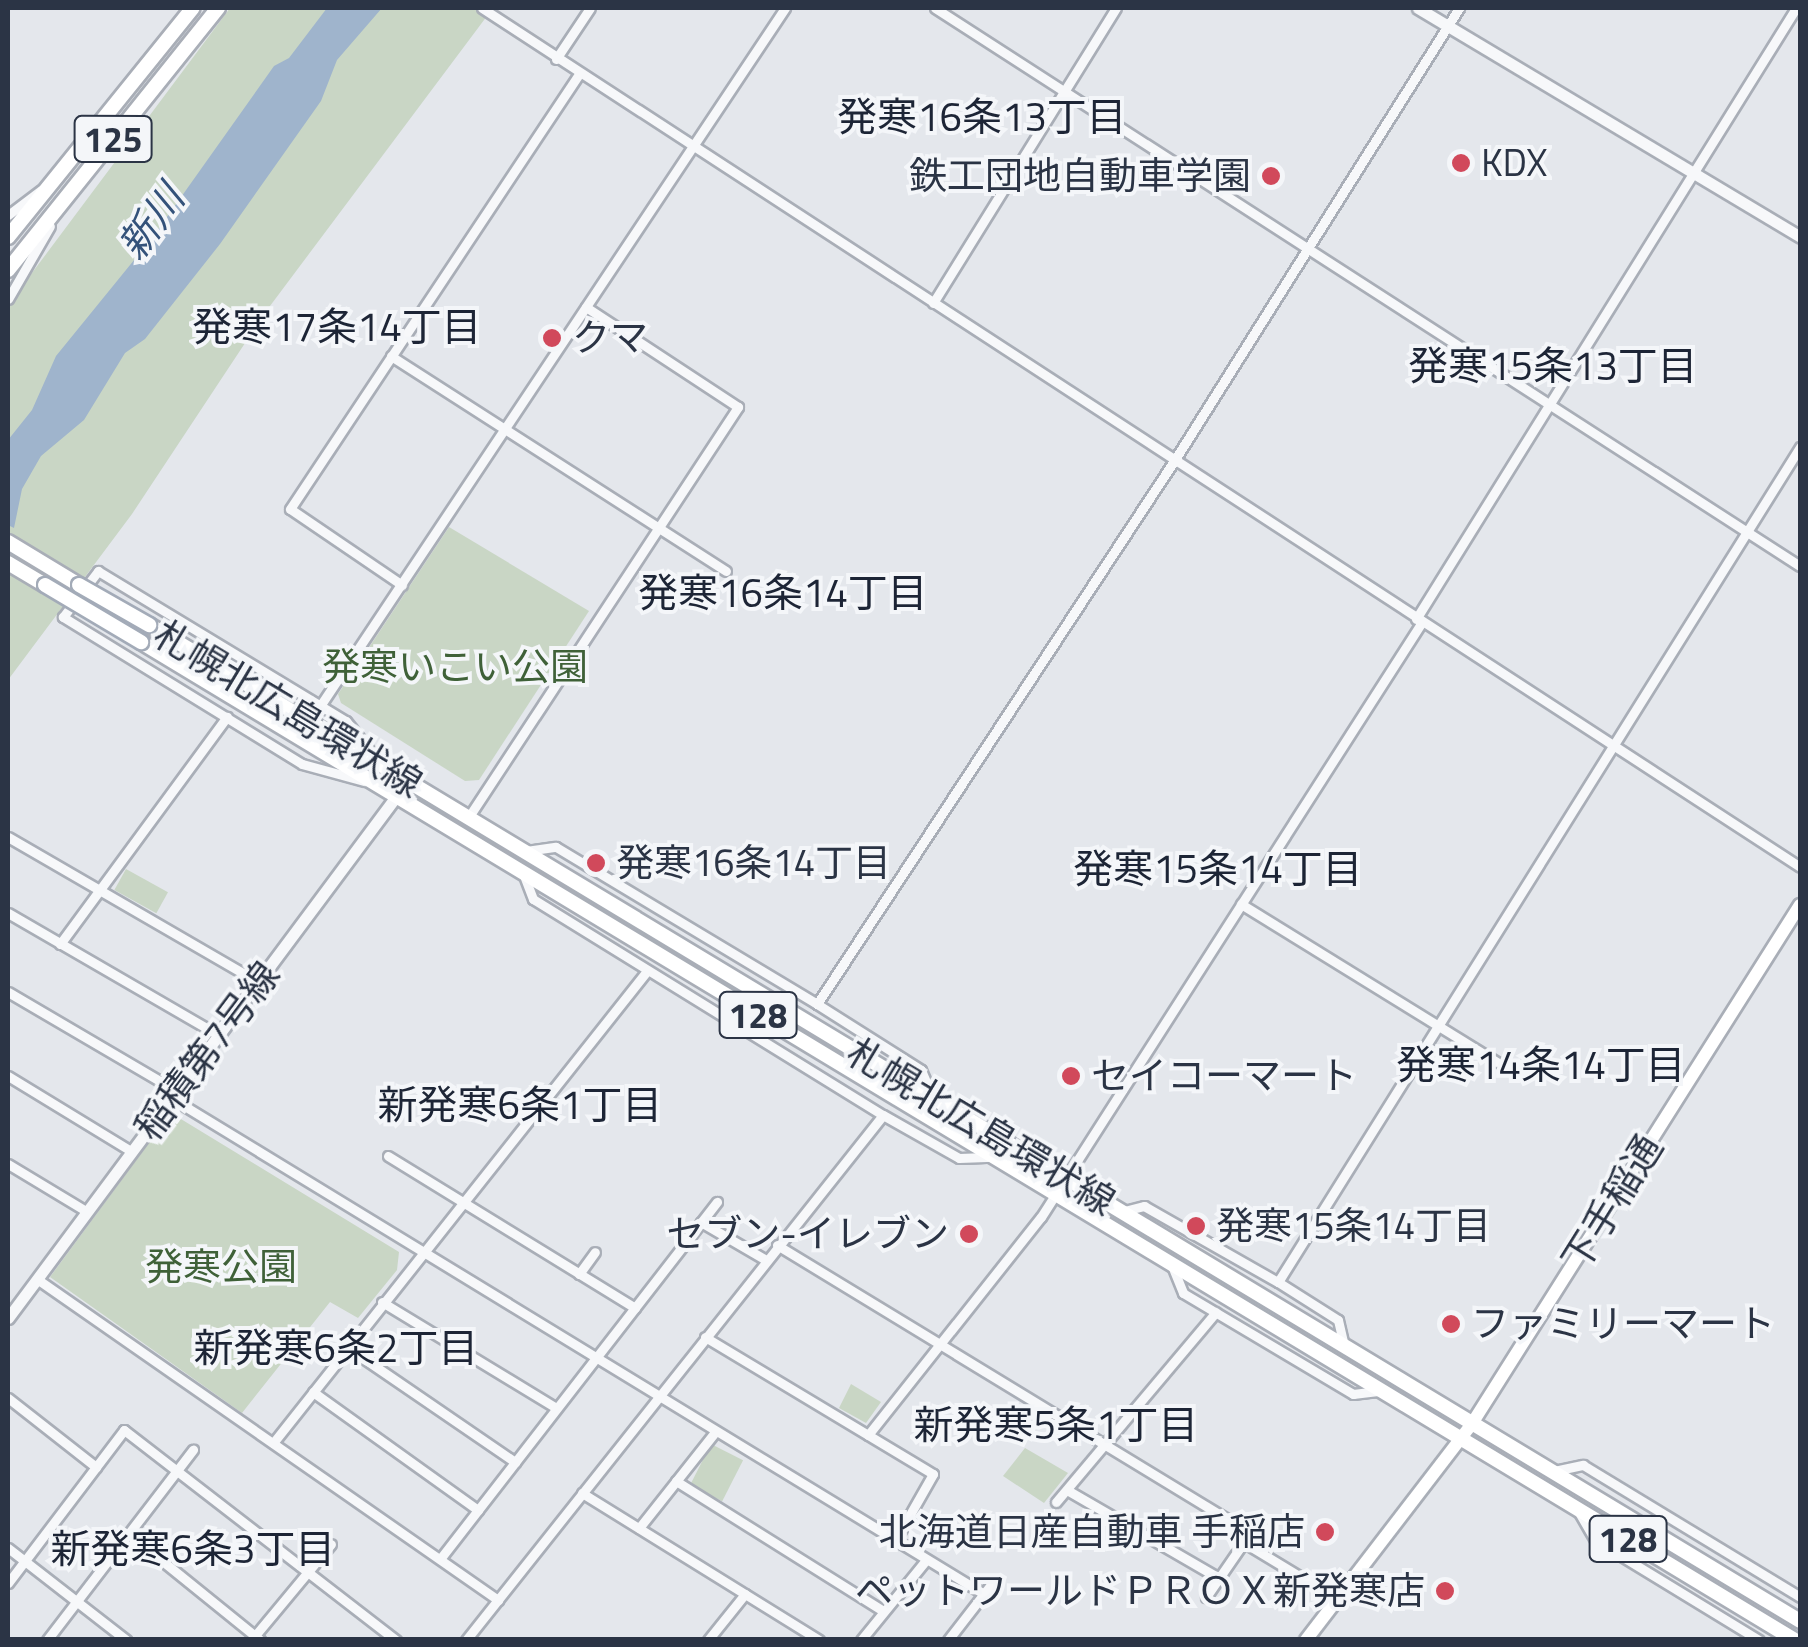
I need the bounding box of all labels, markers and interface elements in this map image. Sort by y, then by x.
district label: 発寒16条13丁目 [837,93,1127,141]
road number: 125 [73,109,153,169]
place label: KDX [1481,140,1548,186]
marker: KDX [1450,152,1472,174]
place label: 鉄工団地自動車学園 [909,153,1251,199]
marker: 鉄工団地自動車学園 [1260,165,1282,187]
water label: 新川 [108,176,194,268]
district label: 発寒17条14丁目 [192,303,482,351]
place label: クマ [572,315,648,361]
marker: クマ [541,327,563,349]
district label: 発寒15条13丁目 [1408,342,1698,390]
district label: 発寒16条14丁目 [638,569,928,617]
street label: 札幌北広島環状線 [146,611,430,807]
park label: 発寒いこい公園 [322,644,588,690]
place label: 発寒16条14丁目 [616,840,891,886]
district label: 発寒15条14丁目 [1073,845,1363,893]
marker: 発寒16条14丁目 [585,852,607,874]
street label: 稲積第7号線 [125,953,289,1149]
road number: 128 [718,985,798,1045]
street label: 札幌北広島環状線 [839,1029,1123,1225]
district label: 発寒14条14丁目 [1396,1041,1686,1089]
place label: セイコーマート [1091,1053,1357,1099]
marker: セイコーマート [1060,1065,1082,1087]
district label: 新発寒6条1丁目 [378,1081,662,1129]
street label: 下手稲通 [1552,1126,1672,1280]
place label: 発寒15条14丁目 [1216,1203,1491,1249]
place label: セブン-イレブン [666,1211,949,1257]
marker: 発寒15条14丁目 [1185,1215,1207,1237]
marker: セブン-イレブン [958,1223,980,1245]
park label: 発寒公園 [145,1244,297,1290]
place label: ファミリーマート [1471,1301,1775,1347]
marker: ファミリーマート [1440,1313,1462,1335]
district label: 新発寒6条2丁目 [194,1324,478,1372]
district label: 新発寒5条1丁目 [914,1401,1198,1449]
place label: 北海道日産自動車 手稲店 [879,1509,1305,1555]
road number: 128 [1588,1509,1668,1569]
marker: 北海道日産自動車 手稲店 [1314,1521,1336,1543]
district label: 新発寒6条3丁目 [51,1525,335,1573]
place label: ペットワールドＰＲＯＸ新発寒店 [855,1568,1425,1614]
marker: ペットワールドＰＲＯＸ新発寒店 [1434,1580,1456,1602]

